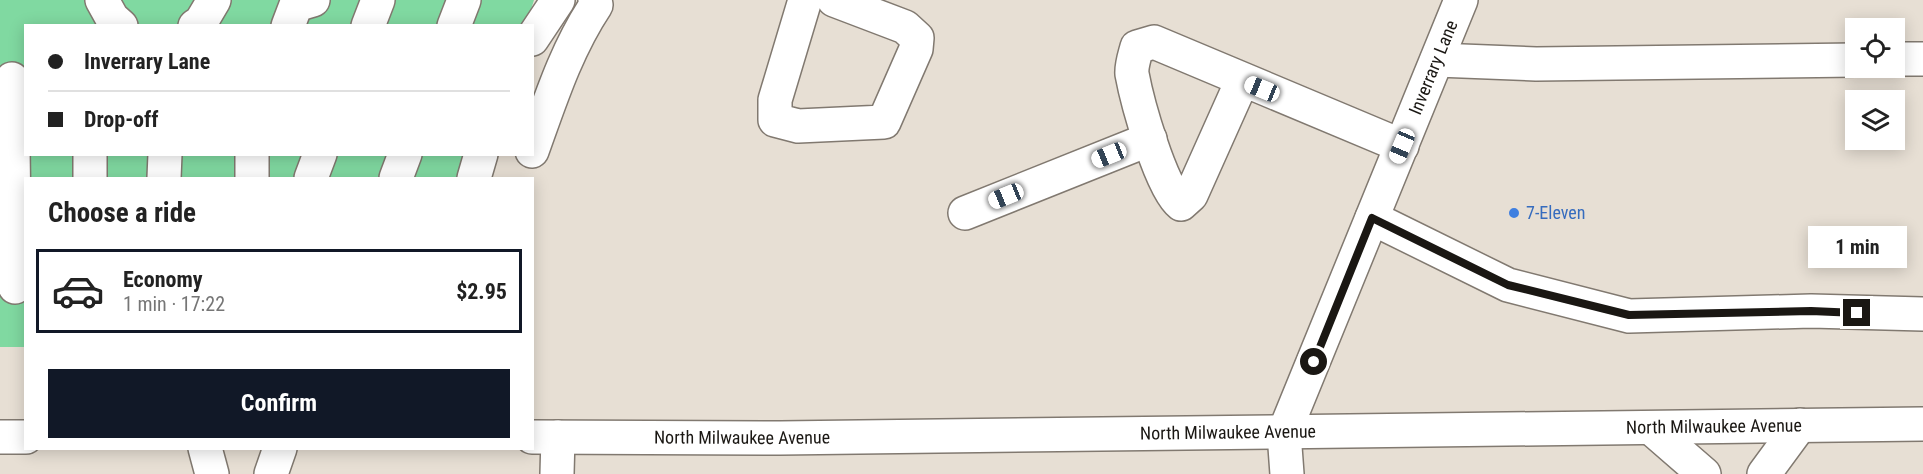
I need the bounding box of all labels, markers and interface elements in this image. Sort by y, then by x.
street label: Inverrary Lane [1404,17,1462,118]
map controls [1845,18,1905,150]
button: locate [1845,18,1905,78]
text: Inverrary Lane [84,49,210,74]
car [1242,74,1282,104]
button: layers [1845,90,1905,150]
text: Drop-off [84,107,158,132]
car [1387,126,1417,166]
car [1089,140,1129,170]
car [986,181,1026,211]
text: Choose a ride [48,197,196,229]
place label: 7-Eleven [1526,202,1586,223]
marker: 7-Eleven [1507,206,1521,220]
callout: 1 min [1808,226,1906,268]
text: 1 min [1835,235,1880,259]
icon: car [51,264,105,318]
text: Economy [123,267,203,292]
text: $2.95 [456,279,507,304]
text: 1 min · 17:22 [123,292,225,316]
route end [1843,299,1870,326]
route start [1300,348,1327,375]
button: Confirm [48,369,510,438]
street label: North Milwaukee Avenue [1626,414,1802,438]
street label: North Milwaukee Avenue [1140,420,1316,444]
street label: North Milwaukee Avenue [654,426,830,448]

